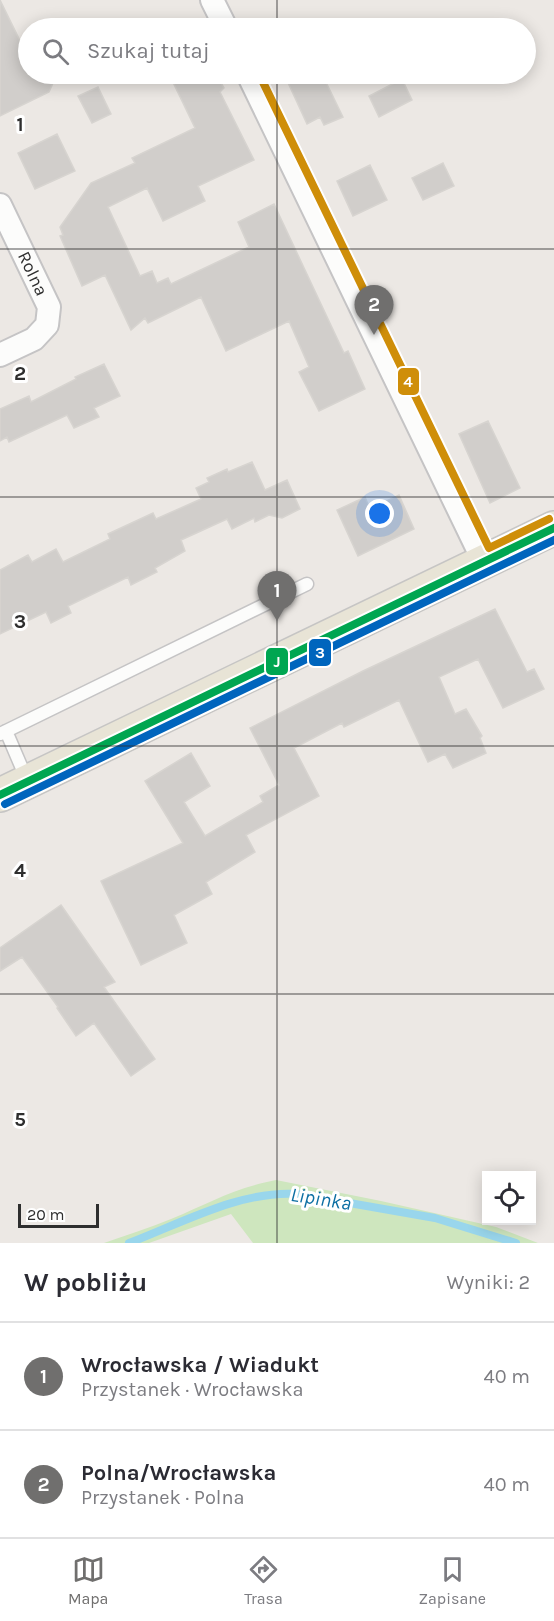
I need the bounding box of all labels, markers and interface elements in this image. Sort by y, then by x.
search box [18,18,536,84]
icon: search [39,35,72,68]
text: Szukaj tutaj [87,38,210,64]
text: 1 [16,113,24,136]
street label: Rolna [13,248,53,299]
pin: 2 [354,286,394,335]
text: 2 [14,362,26,385]
line badge: 4 [397,367,420,396]
text: 4 [403,372,413,391]
your location [365,499,394,528]
pin: 1 [258,572,296,621]
text: 3 [14,610,26,633]
line badge: 3 [308,638,332,667]
text: 3 [315,643,325,662]
line badge: J [265,647,289,676]
text: J [273,652,281,671]
text: 4 [14,859,26,882]
text: 5 [14,1108,26,1131]
map controls [482,1171,536,1225]
button: locate [482,1171,536,1225]
water label: Lipinka [289,1183,353,1215]
scale bar [18,1201,99,1228]
text: 20 m [27,1205,65,1224]
text: W pobliżu [24,1267,147,1298]
text: Wyniki: 2 [447,1271,530,1294]
text: Wrocławska / Wiadukt [81,1352,319,1378]
text: 1 [40,1365,47,1388]
text: 40 m [484,1365,530,1388]
text: Przystanek · Wrocławska [81,1378,303,1401]
text: Polna/Wrocławska [81,1460,276,1486]
text: 2 [37,1473,50,1496]
text: 40 m [484,1473,530,1496]
text: Przystanek · Polna [81,1486,245,1509]
tab: Mapa [68,1553,108,1608]
tab: Trasa [244,1553,283,1608]
tab: Zapisane [419,1553,486,1608]

